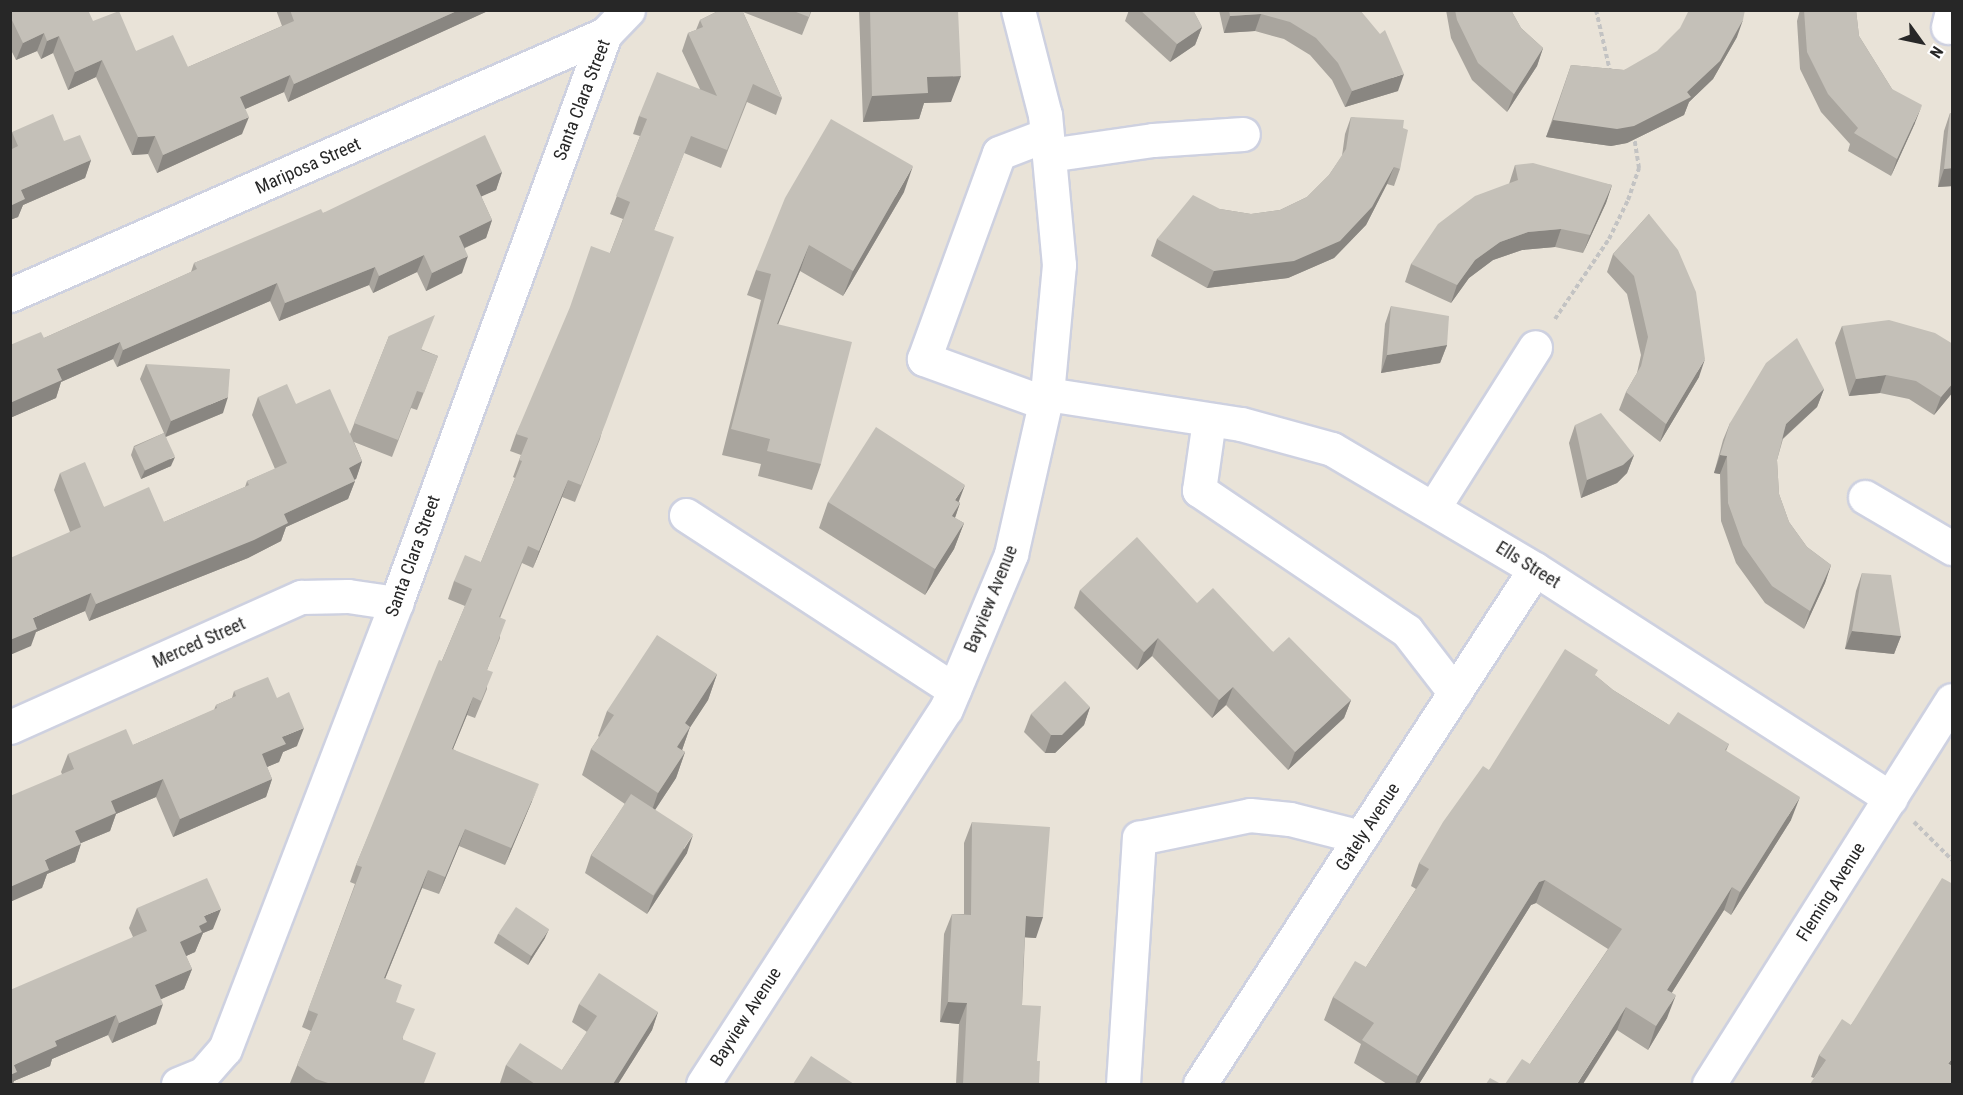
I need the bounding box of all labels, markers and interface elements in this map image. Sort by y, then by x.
north arrow [1891,12,1951,72]
street label: Santa Clara Street [549,36,615,164]
text: N [1926,43,1947,61]
street label: Mariposa Street [252,133,364,199]
street label: Santa Clara Street [381,492,445,620]
street label: Ells Street [1492,537,1564,593]
street label: Bayview Avenue [960,542,1022,656]
street label: Merced Street [149,613,249,673]
street label: Gately Avenue [1332,779,1404,875]
street label: Fleming Avenue [1792,839,1870,945]
street label: Bayview Avenue [706,963,786,1071]

